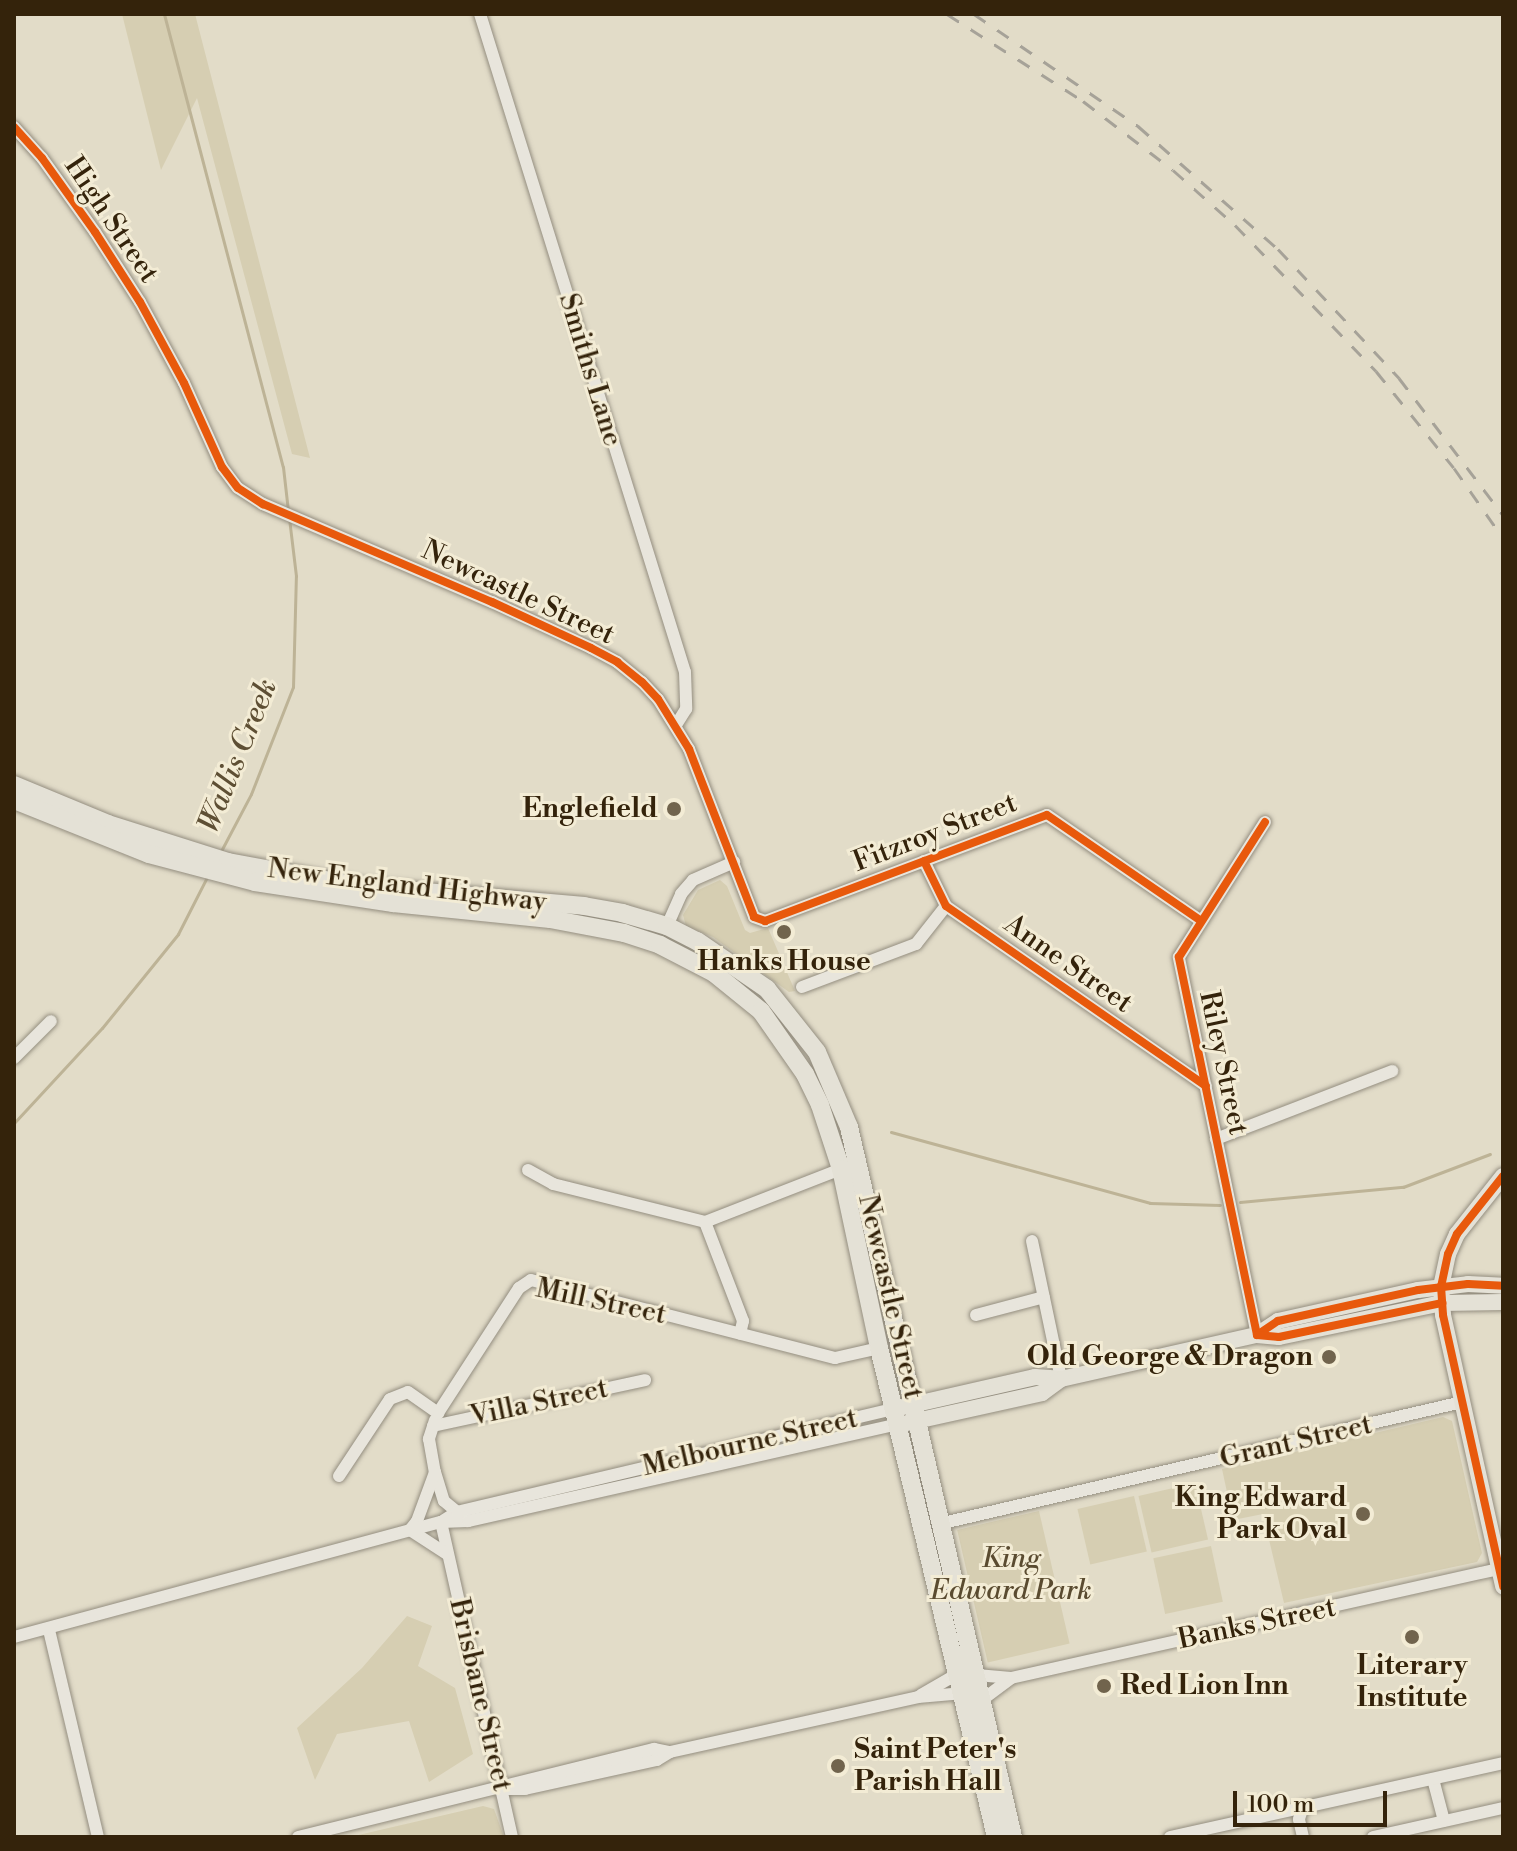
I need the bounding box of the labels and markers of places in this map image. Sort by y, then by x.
place label: Englefield [522,792,658,826]
marker: Englefield [665,800,683,818]
marker: Hanks House [775,923,793,941]
place label: Hanks House [697,945,871,979]
place label: Old George & Dragon [1027,1340,1313,1374]
marker: Old George & Dragon [1320,1348,1338,1366]
place label: King Edward Park Oval [1174,1481,1347,1547]
marker: King Edward Park Oval [1354,1505,1372,1523]
marker: Literary Institute [1403,1628,1421,1646]
place label: Literary Institute [1356,1649,1468,1715]
place label: Red Lion Inn [1120,1669,1289,1703]
marker: Red Lion Inn [1095,1677,1113,1695]
place label: Saint Peter's Parish Hall [854,1733,1017,1799]
marker: Saint Peter's Parish Hall [829,1757,847,1775]

